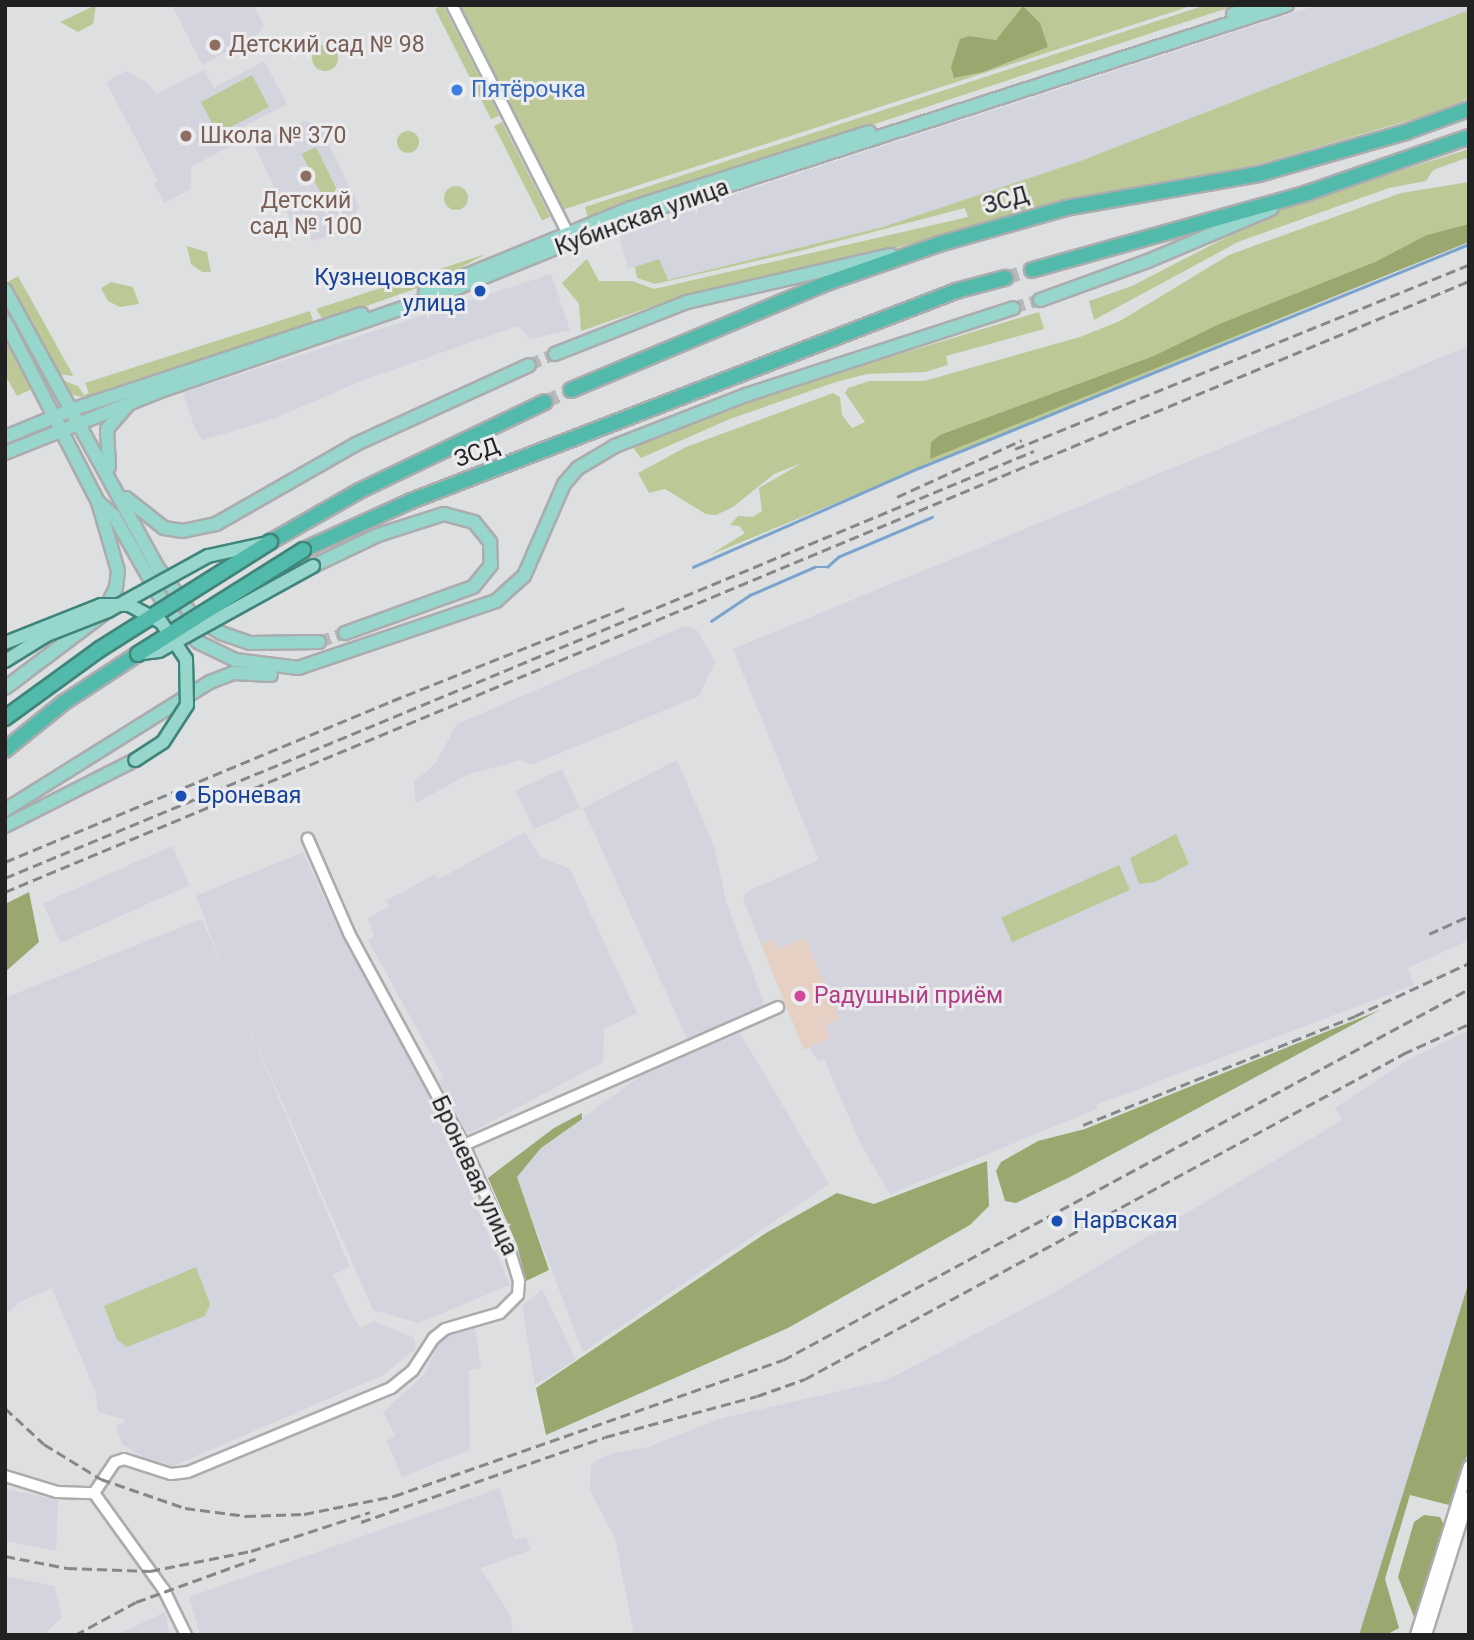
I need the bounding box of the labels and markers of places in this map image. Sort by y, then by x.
place label: Детский сад № 98 [229,31,425,59]
marker: Детский сад № 98 [207,37,223,53]
place label: Пятёрочка [471,76,586,104]
marker: Пятёрочка [449,82,465,98]
place label: Школа № 370 [200,122,346,150]
marker: Школа № 370 [178,128,194,144]
marker: Детский сад № 100 [298,168,314,184]
place label: Детский сад № 100 [250,187,362,241]
place label: Кузнецовская улица [314,264,466,318]
marker: Кузнецовская улица [472,283,488,299]
place label: Броневая [197,782,301,810]
marker: Броневая [171,786,191,806]
place label: Радушный приём [814,982,1003,1010]
marker: Радушный приём [792,988,808,1004]
place label: Нарвская [1073,1207,1178,1235]
marker: Нарвская [1047,1211,1067,1231]

